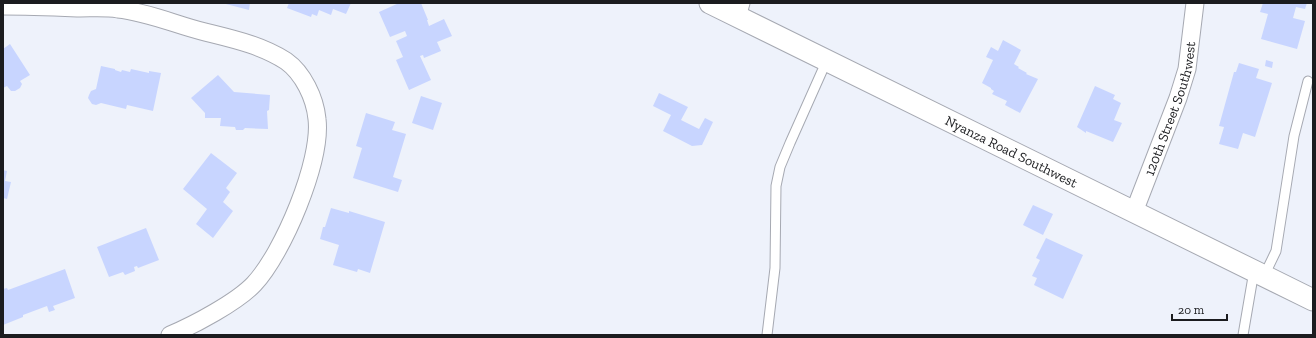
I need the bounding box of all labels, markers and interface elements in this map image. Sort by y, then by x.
street label: 120th Street Southwest [1140,40,1199,178]
street label: Nyanza Road Southwest [942,112,1081,192]
scale bar [1172,296,1227,322]
text: 20 m [1178,303,1205,317]

